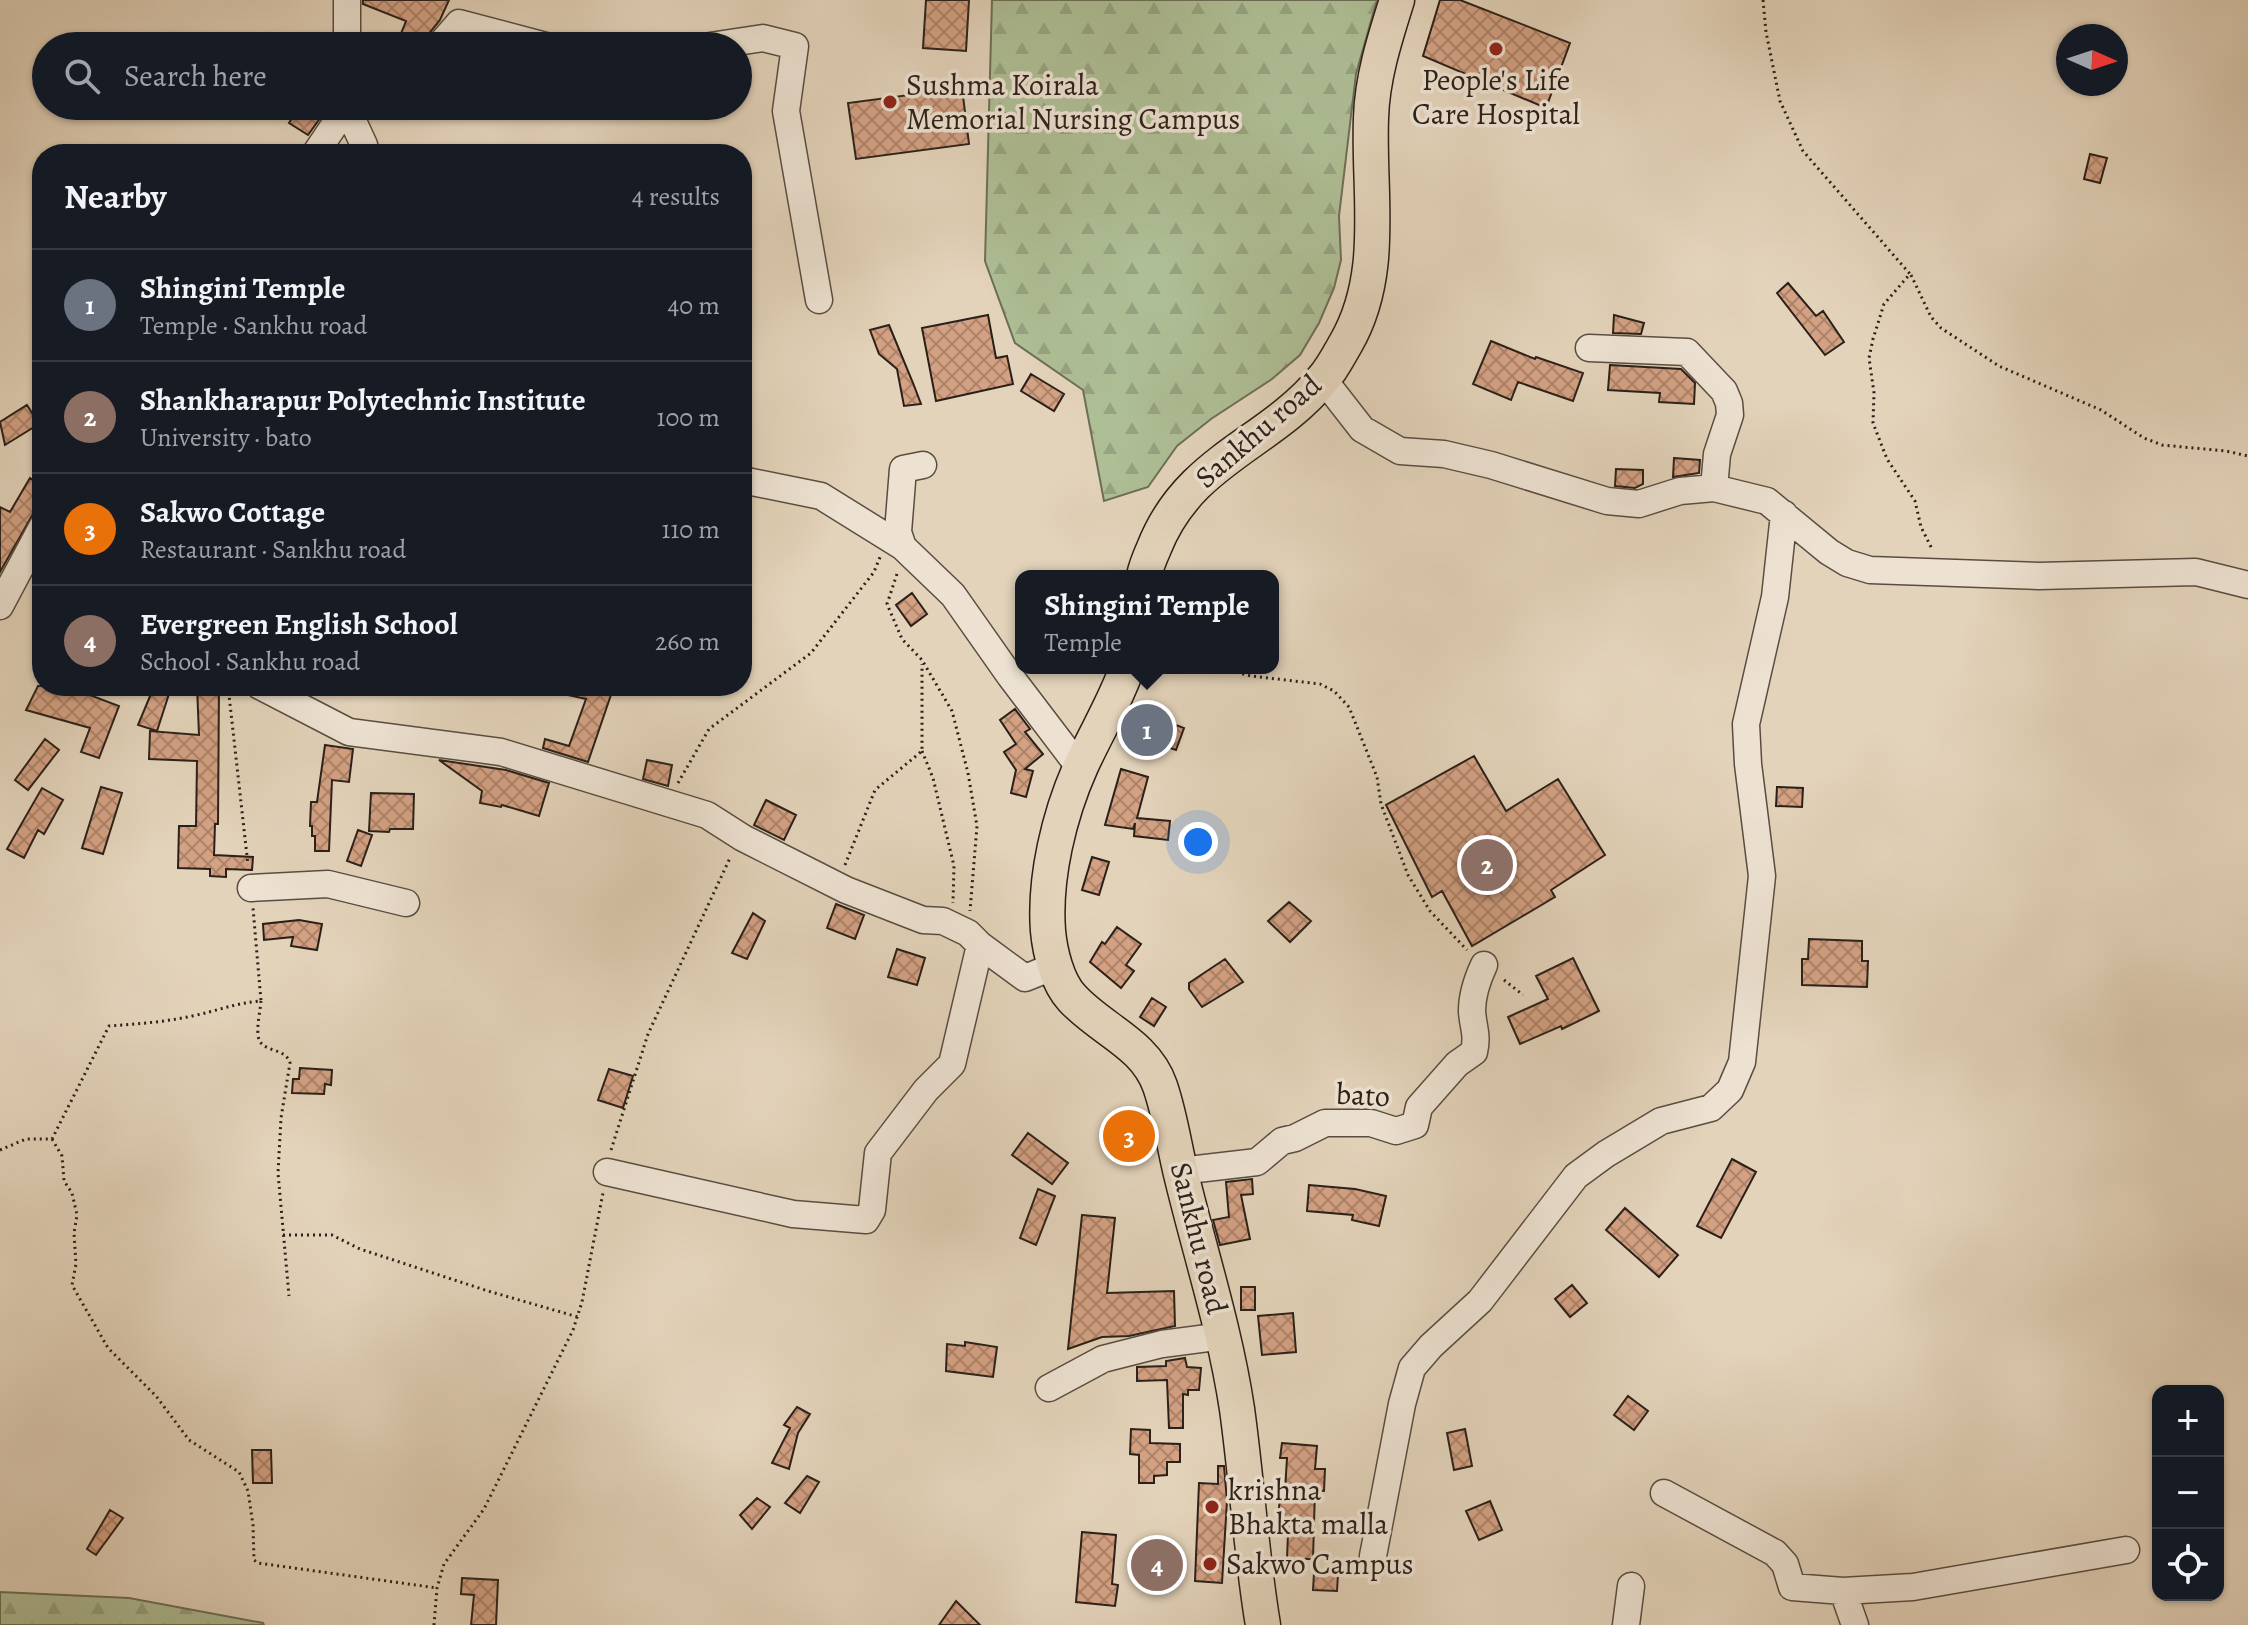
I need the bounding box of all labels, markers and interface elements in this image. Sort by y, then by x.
north arrow [2056,24,2128,96]
search box [32,32,752,120]
marker: People's Life Care Hospital [1487,40,1505,58]
icon: search [60,54,104,98]
text: Search here [124,56,267,96]
place label: People's Life Care Hospital [1412,60,1580,134]
place label: Sushma Koirala Memorial Nursing Campus [906,65,1240,139]
marker: Sushma Koirala Memorial Nursing Campus [881,93,899,111]
text: Nearby [64,173,167,220]
text: 4 results [632,179,720,214]
text: Shingini Temple [140,268,345,308]
text: 1 [85,288,95,323]
text: 40 m [668,288,720,323]
text: Temple · Sankhu road [140,308,367,343]
street label: Sankhu road [1186,364,1330,497]
text: Shankharapur Polytechnic Institute [140,380,586,420]
text: 2 [84,400,96,435]
text: 100 m [657,400,720,435]
text: University · bato [140,420,312,455]
text: Sakwo Cottage [140,492,325,532]
text: 3 [84,512,96,547]
text: 110 m [662,512,720,547]
text: Restaurant · Sankhu road [140,532,406,567]
popup [1015,570,1279,674]
text: Shingini Temple [1044,585,1250,625]
text: Evergreen English School [140,604,458,644]
text: 4 [84,624,96,659]
text: 260 m [655,624,720,659]
text: Temple [1044,625,1122,660]
text: School · Sankhu road [140,644,360,679]
pin: 1 [1121,700,1173,760]
your location [1178,822,1218,862]
pin: 2 [1461,835,1513,895]
street label: bato [1335,1074,1391,1116]
pin: 3 [1103,1106,1155,1166]
street label: Sankhu road [1161,1158,1237,1319]
map controls [2152,1385,2224,1601]
button: + [2152,1385,2224,1457]
button: − [2152,1457,2224,1529]
place label: krishna Bhakta malla [1228,1470,1388,1544]
marker: krishna Bhakta malla [1203,1498,1221,1516]
button: locate [2152,1529,2224,1601]
pin: 4 [1131,1535,1183,1595]
place label: Sakwo Campus [1226,1544,1414,1584]
marker: Sakwo Campus [1201,1555,1219,1573]

